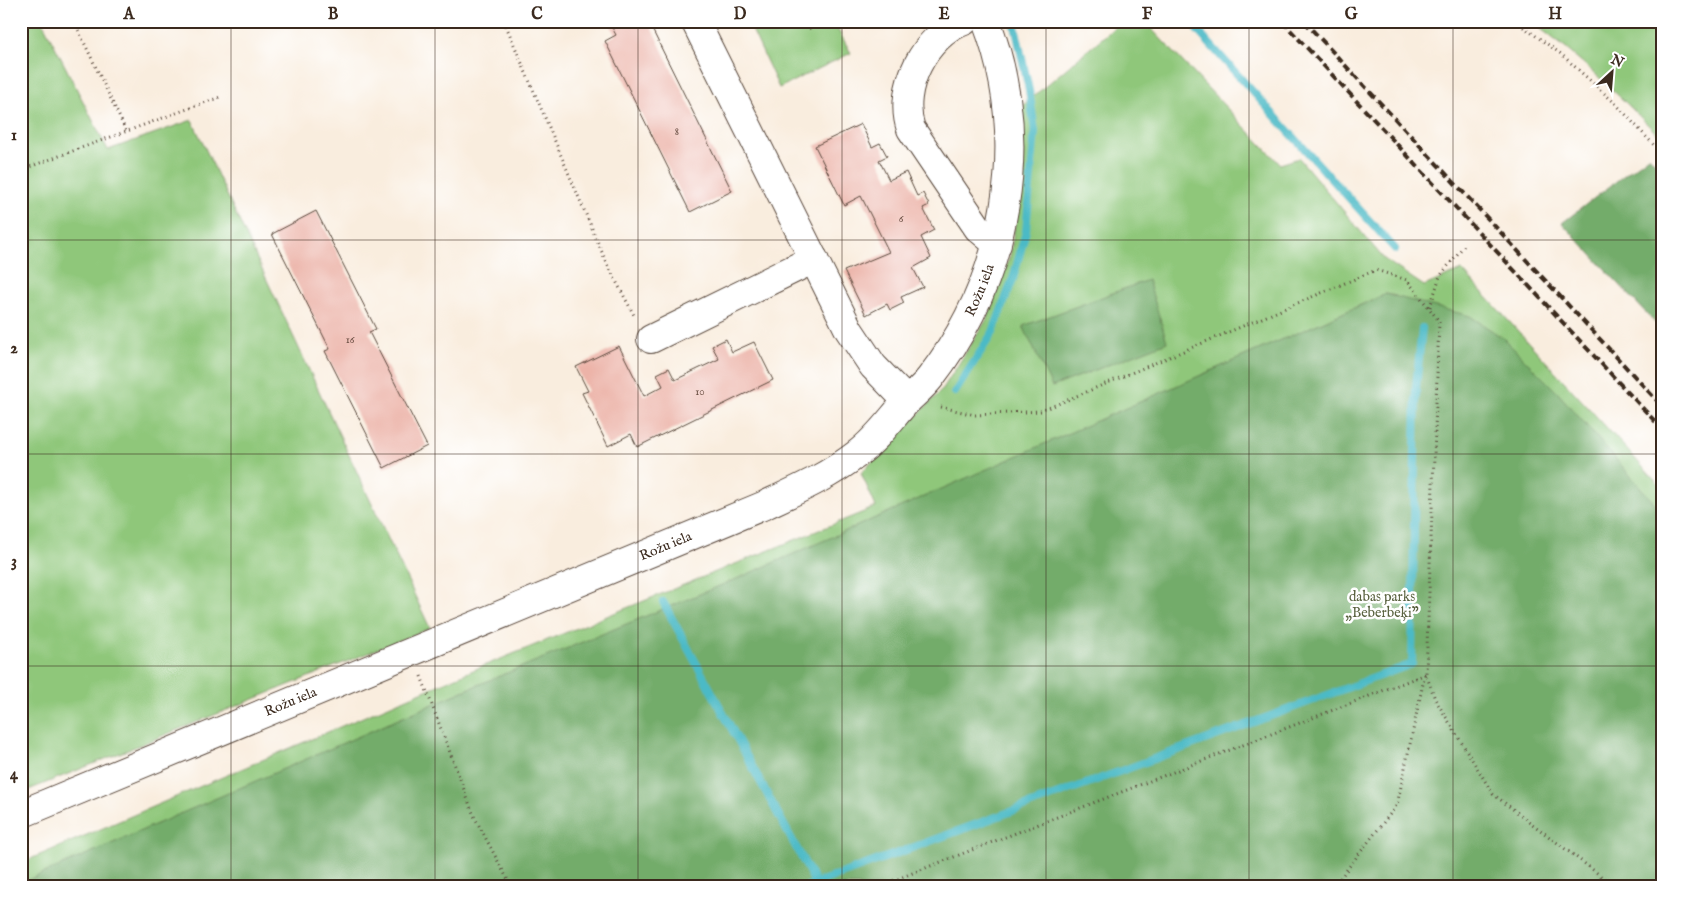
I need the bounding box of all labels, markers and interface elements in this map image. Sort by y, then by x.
text: A [123,5,136,25]
text: B [328,5,339,25]
text: C [531,5,543,25]
text: D [734,5,747,25]
text: E [938,5,950,25]
text: F [1142,5,1153,25]
text: G [1345,5,1358,25]
text: H [1548,5,1562,25]
north arrow [1586,48,1636,98]
text: N [1607,50,1627,72]
house number: 8 [675,125,679,139]
text: 1 [11,126,17,146]
house number: 6 [899,212,904,226]
street label: Rožu iela [961,261,999,319]
house number: 16 [346,333,355,347]
text: 2 [10,339,18,359]
house number: 10 [695,385,705,399]
street label: Rožu iela [637,527,695,565]
text: 3 [11,552,17,572]
park label: dabas parks „Beberbeķi” [1345,588,1419,622]
street label: Rožu iela [262,683,320,721]
text: 4 [10,765,19,785]

